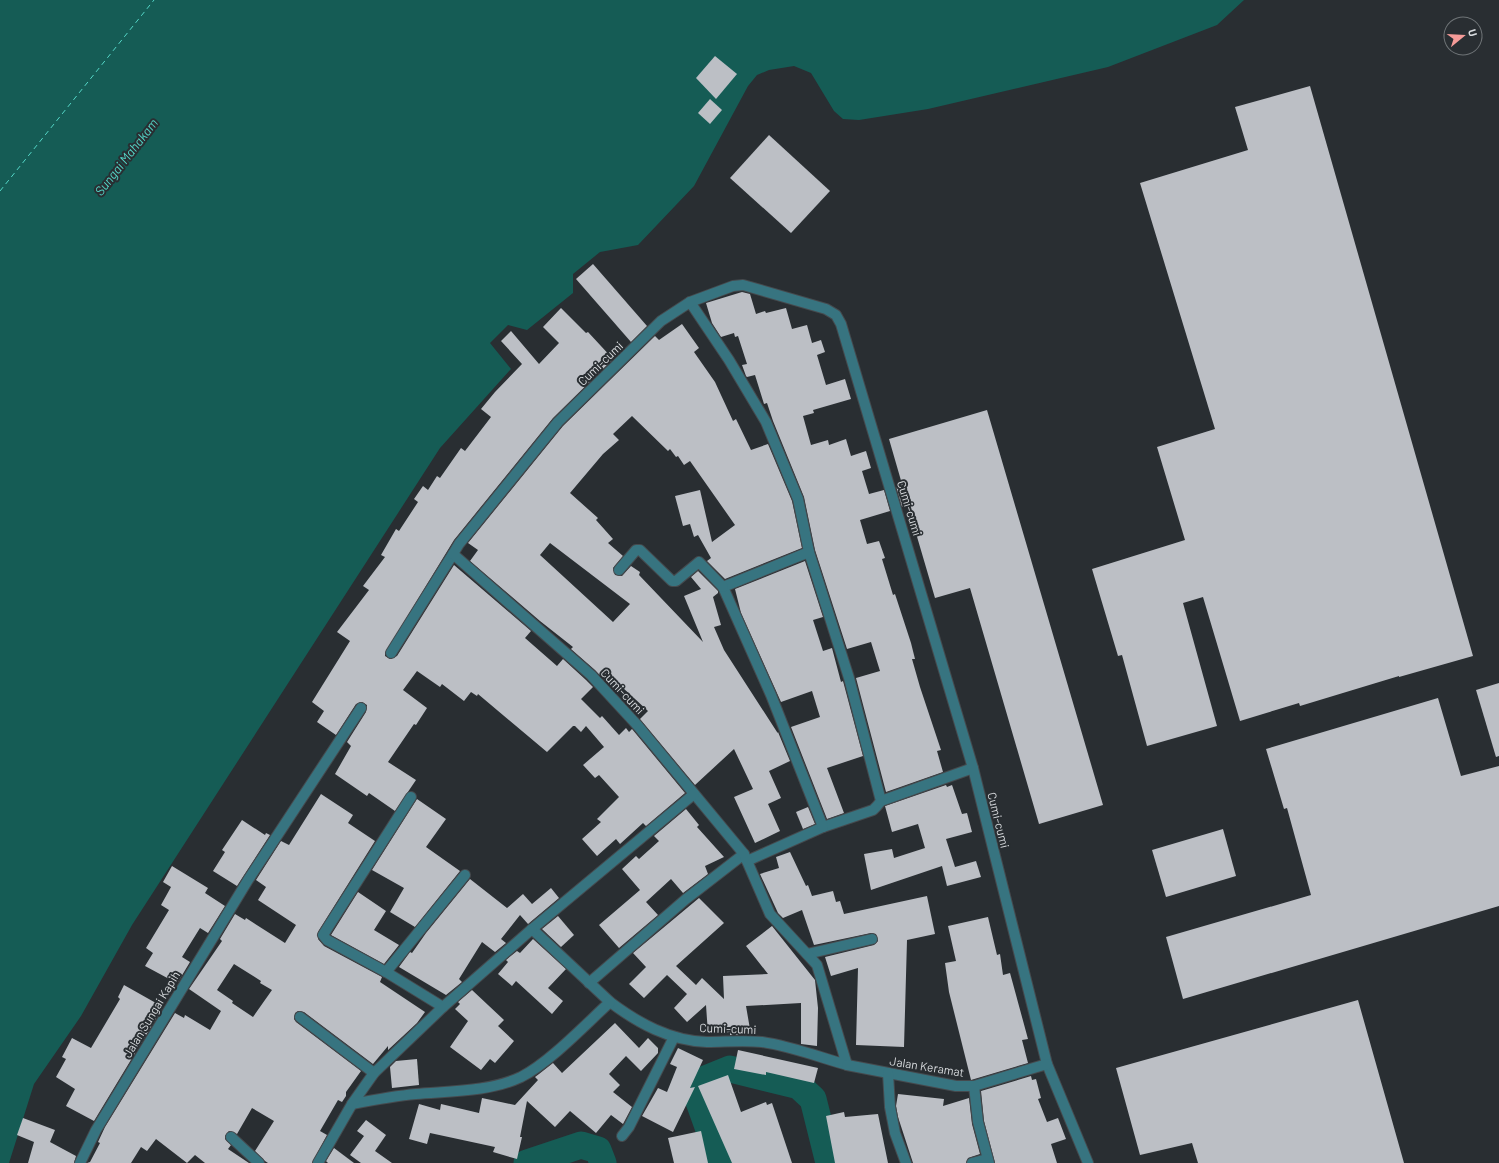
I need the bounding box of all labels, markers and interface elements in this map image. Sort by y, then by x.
north arrow [1443,16,1483,56]
text: U [1466,27,1480,38]
water label: Sungai Mahakam [91,115,161,199]
street label: Cumi-cumi [575,338,625,388]
street label: Cumi-cumi [895,479,925,537]
street label: Cumi-cumi [598,665,648,717]
street label: Cumi-cumi [985,791,1013,849]
street label: Jalan Sungai Kapih [120,968,182,1060]
street label: Cumi-cumi [699,1020,757,1036]
street label: Jalan Keramat [889,1053,965,1079]

